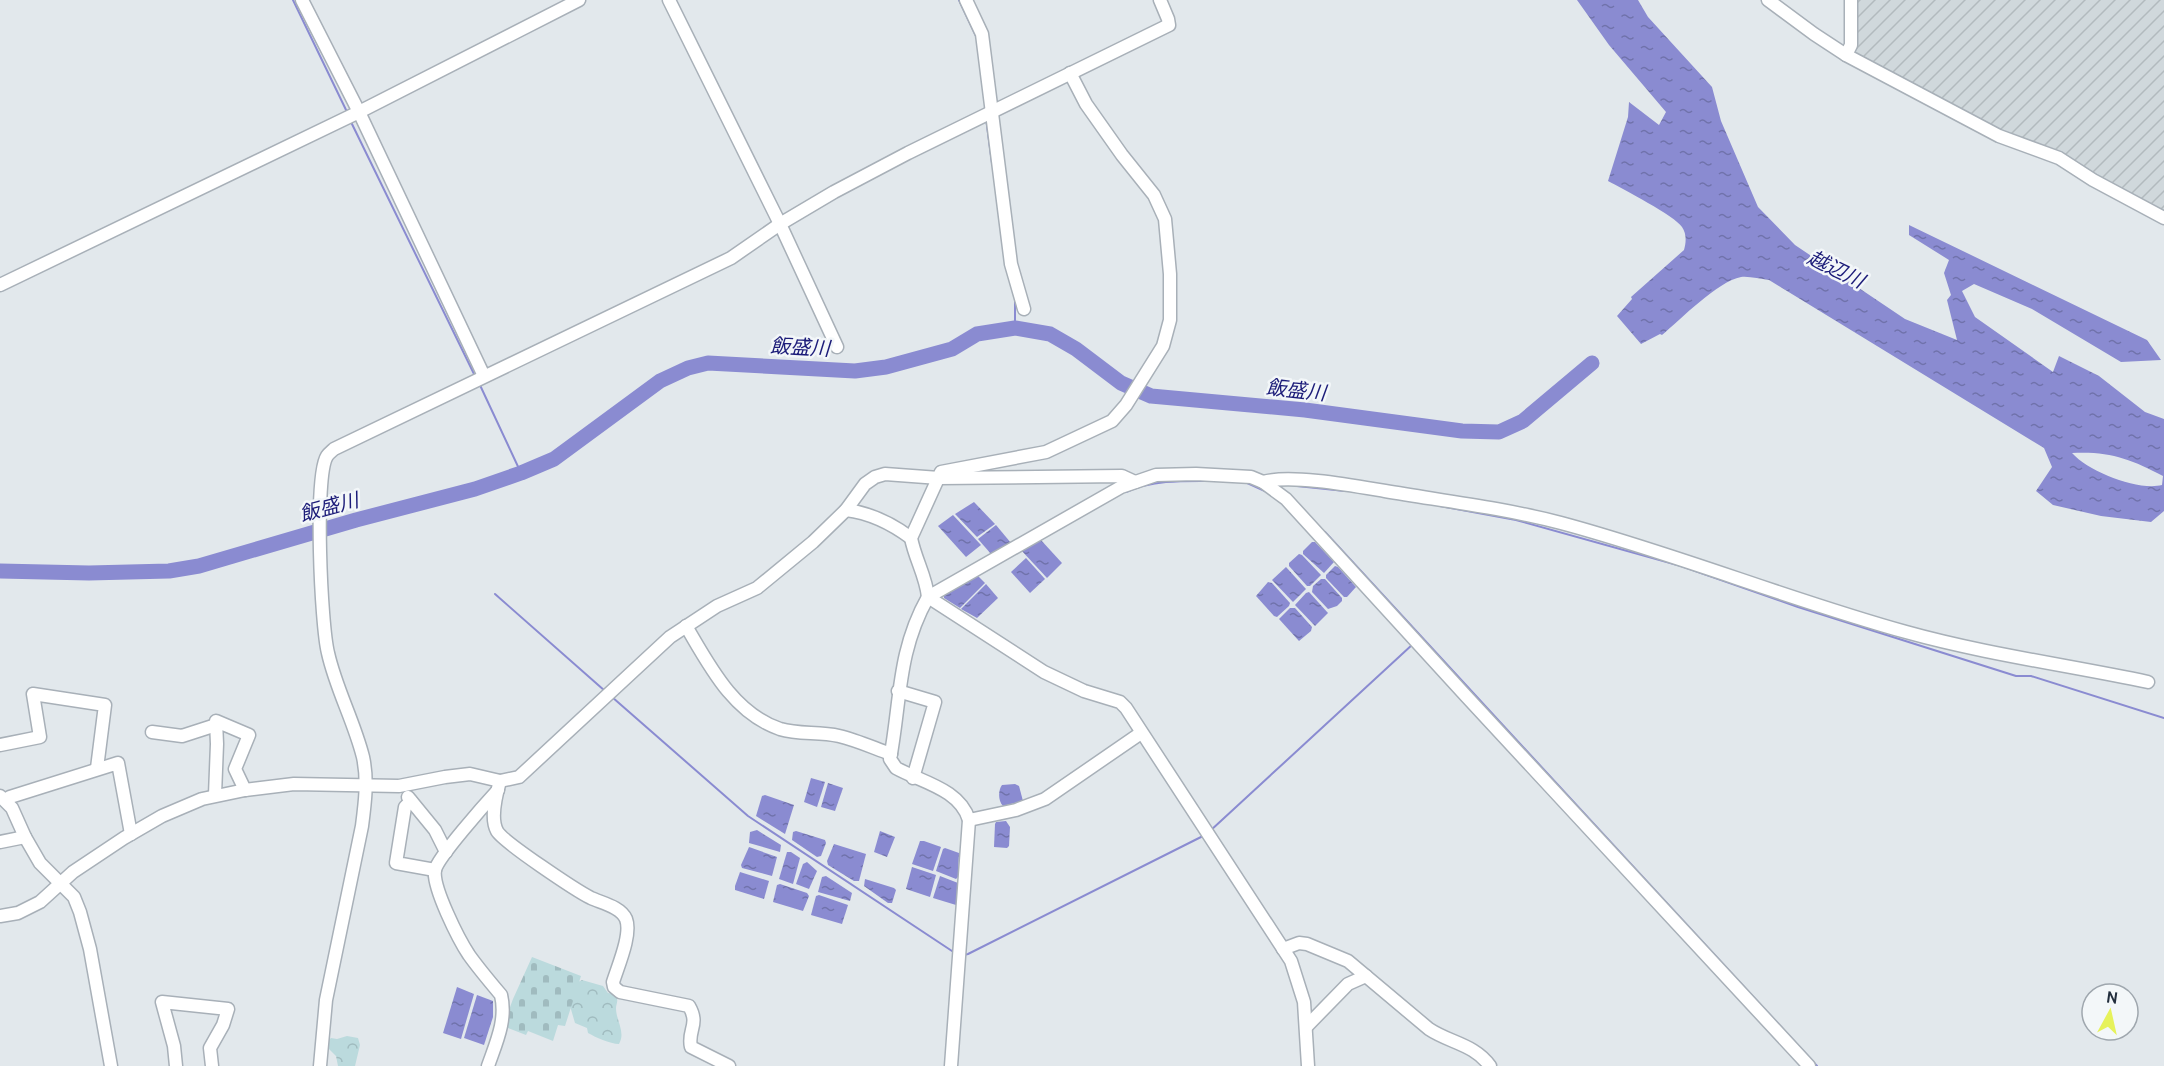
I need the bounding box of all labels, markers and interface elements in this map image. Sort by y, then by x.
water label: 越辺川 [1804,245,1870,294]
water label: 飯盛川 [769,333,833,361]
water label: 飯盛川 [1265,375,1329,405]
water label: 飯盛川 [297,487,363,526]
north arrow [2080,982,2140,1042]
text: N [2105,987,2119,1008]

